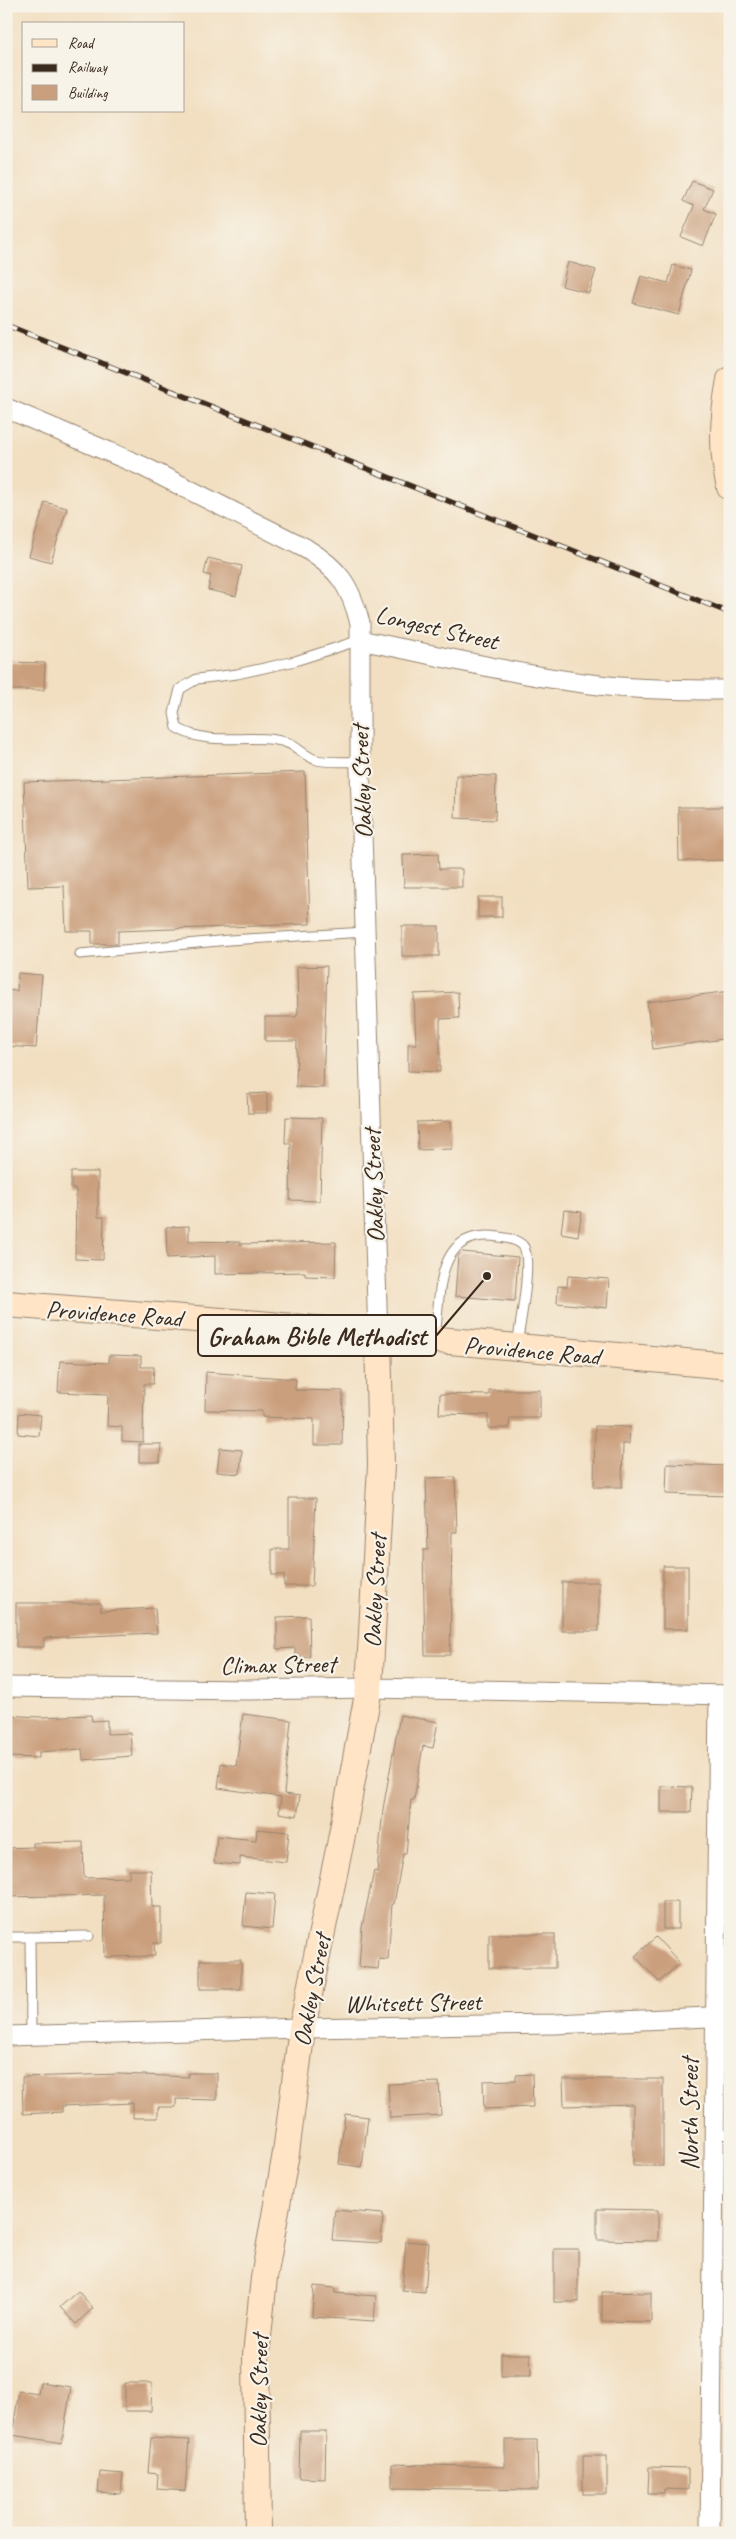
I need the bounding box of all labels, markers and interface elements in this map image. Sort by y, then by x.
legend [22,22,185,112]
text: Road [68,34,95,53]
text: Railway [68,58,109,77]
text: Building [68,84,108,103]
street label: Longest Street [373,598,504,658]
street label: Oakley Street [344,721,380,839]
street label: Oakley Street [356,1125,392,1243]
street label: Providence Road [45,1293,186,1335]
callout: Graham Bible Methodist [198,1315,436,1356]
text: Graham Bible Methodist [208,1320,429,1353]
street label: Providence Road [462,1329,605,1373]
street label: Oakley Street [356,1530,394,1649]
street label: Climax Street [220,1648,340,1682]
street label: Oakley Street [285,1928,339,2049]
street label: Whitsett Street [344,1986,484,2020]
street label: North Street [674,2054,706,2170]
street label: Oakley Street [242,2330,276,2448]

